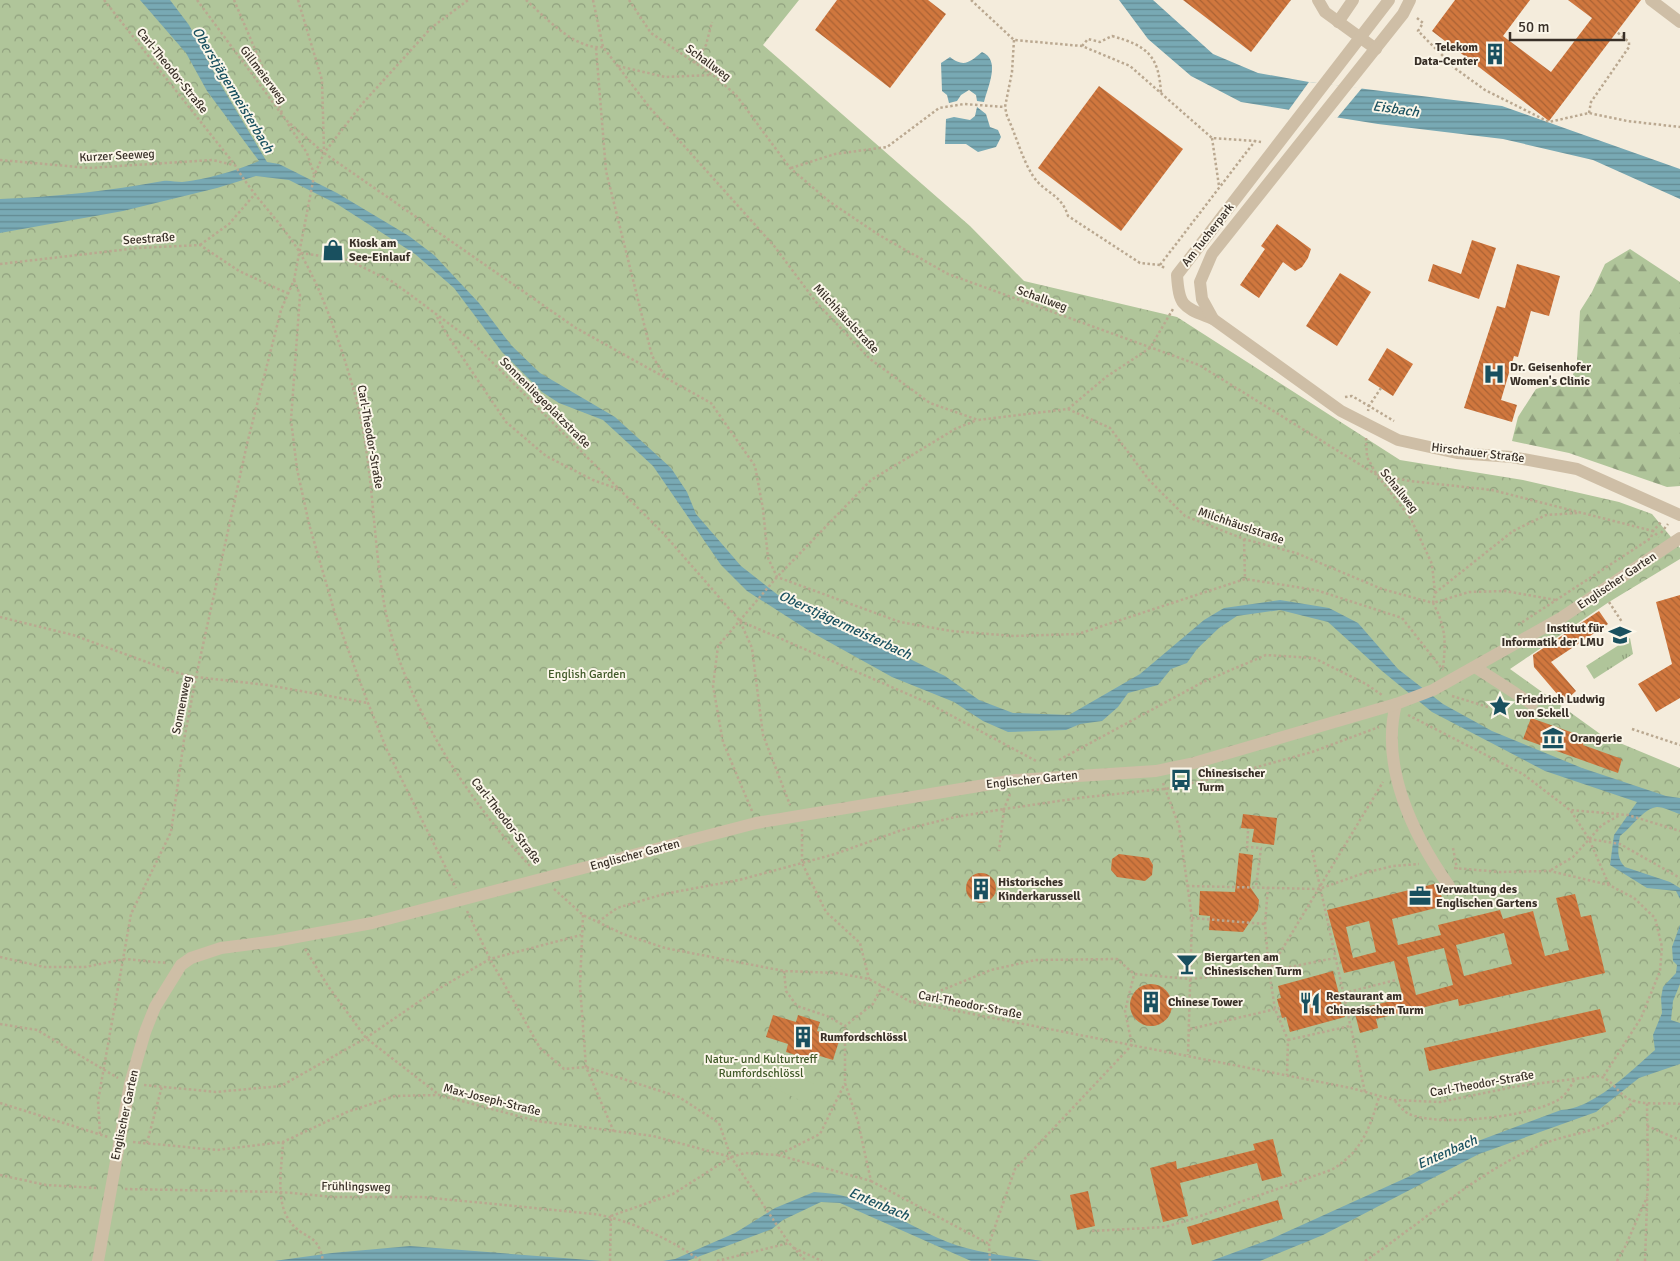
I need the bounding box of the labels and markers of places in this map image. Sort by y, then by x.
place label: Telekom Data-Center [1414,40,1478,69]
building icon: Telekom Data-Center [1482,41,1508,67]
place label: Kiosk am See-Einlauf [349,236,411,265]
shop icon: Kiosk am See-Einlauf [320,237,346,263]
place label: Dr. Geisenhofer Women's Clinic [1510,360,1591,389]
hospital icon: Dr. Geisenhofer Women's Clinic [1481,361,1507,387]
place label: Institut für Informatik der LMU [1501,621,1604,650]
school or university icon: Institut für Informatik der LMU [1607,622,1633,648]
place label: Friedrich Ludwig von Sckell [1515,692,1606,721]
place icon: Friedrich Ludwig von Sckell [1487,693,1513,719]
museum icon: Orangerie [1540,725,1566,751]
place label: Orangerie [1570,731,1622,746]
place label: Chinesischer Turm [1198,766,1265,795]
bus stop icon: Chinesischer Turm [1168,767,1194,793]
place label: Historisches Kinderkarussell [998,875,1081,904]
building icon: Historisches Kinderkarussell [968,876,994,902]
place label: Verwaltung des Englischen Gartens [1436,882,1538,911]
office icon: Verwaltung des Englischen Gartens [1407,883,1433,909]
place label: Biergarten am Chinesischen Turm [1204,950,1302,979]
bar icon: Biergarten am Chinesischen Turm [1174,951,1200,977]
building icon: Chinese Tower [1138,989,1164,1015]
place label: Restaurant am Chinesischen Turm [1326,989,1424,1018]
restaurant icon: Restaurant am Chinesischen Turm [1297,990,1323,1016]
place label: Chinese Tower [1168,995,1243,1010]
building icon: Rumfordschlössl [790,1024,816,1050]
place label: Rumfordschlössl [820,1030,907,1045]

